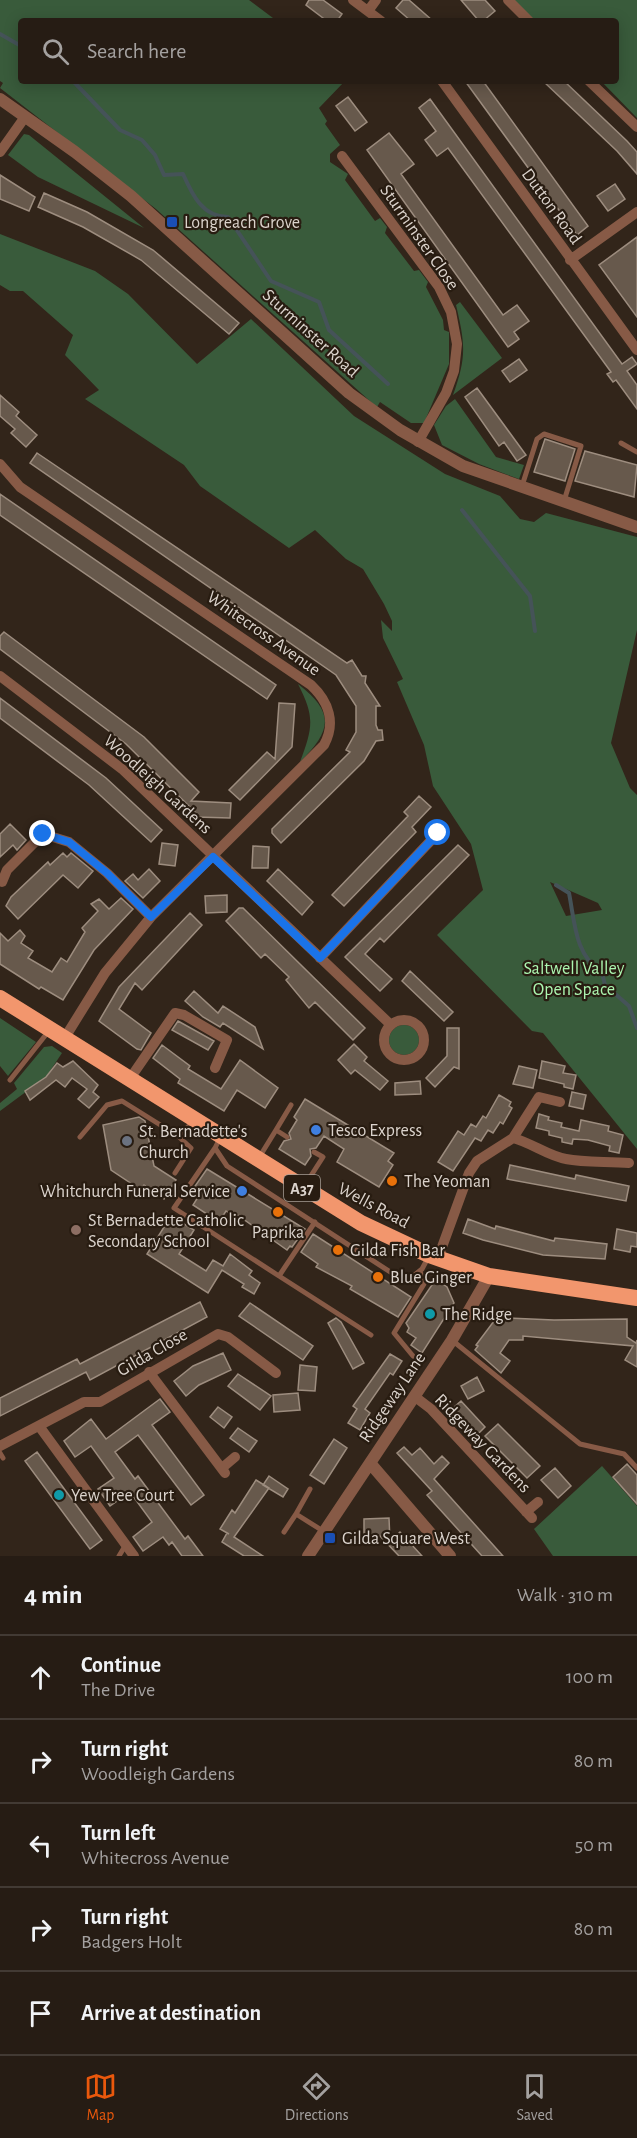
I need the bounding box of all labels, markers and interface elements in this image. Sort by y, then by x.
search box [18,18,619,84]
icon: search [39,35,72,68]
text: Search here [87,40,186,62]
street label: Dutton Road [518,165,585,248]
street label: Sturminster Close [376,182,462,293]
place label: Longreach Grove [184,214,300,232]
marker: Longreach Grove [165,215,179,229]
street label: Sturminster Road [259,286,362,381]
street label: Whitecross Avenue [204,588,323,679]
street label: Woodleigh Gardens [100,732,215,838]
route start [424,819,450,845]
route end [29,820,55,846]
park label: Saltwell Valley Open Space [523,960,625,999]
place label: Tesco Express [328,1122,422,1140]
place label: St. Bernadette's Church [139,1123,247,1162]
marker: Tesco Express [309,1123,323,1137]
marker: St. Bernadette's Church [120,1134,134,1148]
place label: The Yeoman [404,1173,490,1191]
marker: The Yeoman [385,1174,399,1188]
road number: A37 [284,1175,320,1201]
street label: Wells Road [335,1180,412,1232]
place label: Whitchurch Funeral Service [40,1183,230,1201]
marker: Whitchurch Funeral Service [235,1184,249,1198]
marker: Paprika [271,1205,285,1219]
place label: St Bernadette Catholic Secondary School [88,1212,244,1251]
marker: St Bernadette Catholic Secondary School [69,1223,83,1237]
place label: Paprika [252,1224,304,1242]
place label: Gilda Fish Bar [350,1242,445,1260]
marker: Gilda Fish Bar [331,1243,345,1257]
place label: Blue Ginger [390,1269,472,1287]
marker: Blue Ginger [371,1270,385,1284]
place label: The Ridge [442,1306,512,1324]
marker: The Ridge [423,1307,437,1321]
street label: Gilda Close [114,1326,191,1380]
street label: Ridgeway Lane [356,1349,430,1446]
street label: Ridgeway Gardens [431,1391,534,1497]
place label: Yew Tree Court [71,1487,174,1505]
marker: Yew Tree Court [52,1488,66,1502]
place label: Gilda Square West [342,1530,470,1548]
marker: Gilda Square West [323,1531,337,1545]
text: 4 min [24,1582,83,1608]
text: Walk · 310 m [517,1585,613,1605]
text: Continue [81,1654,161,1676]
icon: ahead [24,1661,57,1694]
text: 100 m [566,1667,613,1687]
text: The Drive [81,1680,155,1700]
text: Turn right [81,1738,168,1760]
icon: right [24,1745,57,1778]
text: 80 m [574,1751,613,1771]
text: Woodleigh Gardens [81,1764,235,1784]
text: Turn left [81,1822,155,1844]
icon: left [24,1829,57,1862]
text: 50 m [575,1835,613,1855]
text: Whitecross Avenue [81,1848,229,1868]
text: Turn right [81,1906,168,1928]
icon: right [24,1913,57,1946]
text: 80 m [574,1919,613,1939]
text: Badgers Holt [81,1932,182,1952]
icon: arrive [24,1997,57,2030]
text: Arrive at destination [81,2002,261,2024]
tab: Map [84,2070,117,2125]
tab: Directions [285,2070,349,2125]
tab: Saved [516,2070,553,2125]

